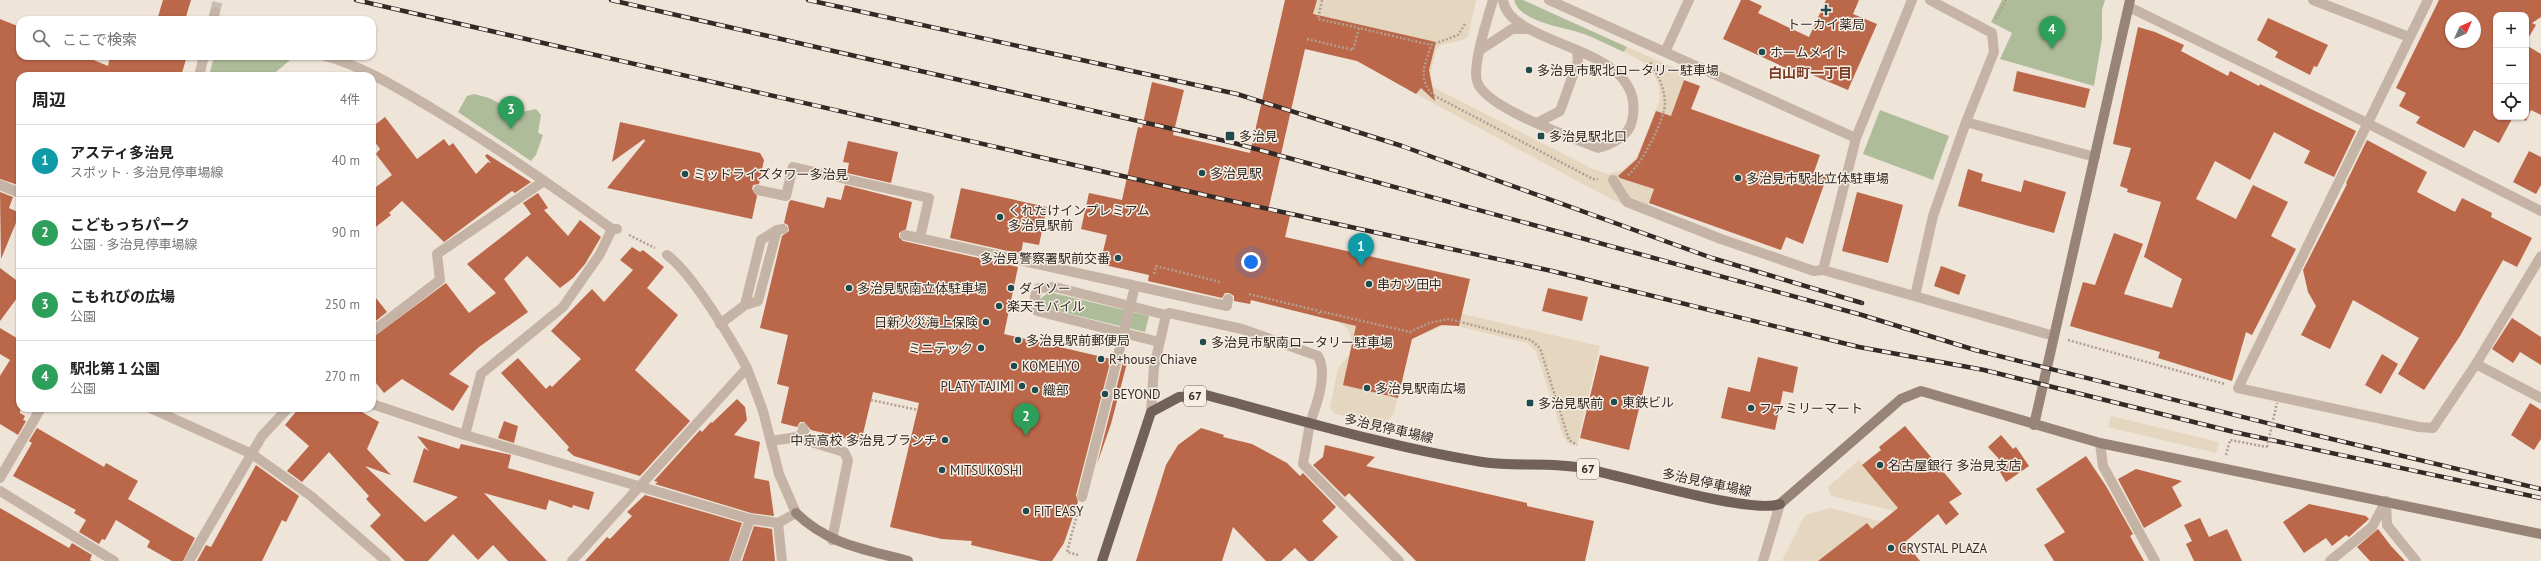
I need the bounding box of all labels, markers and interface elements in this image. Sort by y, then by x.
marker: トーカイ薬局 [1821,5,1831,15]
north arrow [2445,12,2481,48]
map controls [2493,12,2529,120]
button: + [2493,12,2529,48]
search box [16,16,376,60]
place label: トーカイ薬局 [1787,16,1865,33]
pin: 4 [2039,16,2065,49]
icon: search [30,27,52,49]
text: ここで検索 [62,30,137,49]
place label: ホームメイト [1770,44,1848,61]
marker: ホームメイト [1757,47,1767,57]
button: − [2493,48,2529,84]
place label: 多治見市駅北ロータリー駐車場 [1537,62,1719,79]
district label: 白山町一丁目 [1768,64,1852,82]
marker: 多治見市駅北ロータリー駐車場 [1524,65,1534,75]
button: locate [2493,84,2529,120]
text: 周辺 [32,89,66,111]
text: 4件 [340,91,360,108]
pin: 3 [498,96,524,129]
place label: 多治見 [1239,128,1278,145]
place label: 多治見駅北口 [1549,128,1627,145]
marker: 多治見 [1224,130,1236,142]
marker: 多治見駅北口 [1536,131,1546,141]
text: アスティ多治見 [70,143,174,162]
text: 1 [41,152,49,169]
text: 40 m [332,152,360,169]
text: スポット · 多治見停車場線 [70,164,223,181]
place label: 多治見駅 [1210,165,1262,182]
place label: ミッドライズタワー多治見 [693,166,849,183]
marker: 多治見駅 [1197,168,1207,178]
marker: ミッドライズタワー多治見 [680,169,690,179]
place label: 多治見市駅北立体駐車場 [1746,170,1889,187]
marker: 多治見市駅北立体駐車場 [1733,173,1743,183]
place label: くれたけインプレミアム 多治見駅前 [1008,202,1150,234]
marker: くれたけインプレミアム 多治見駅前 [995,212,1005,222]
text: こどもっちパーク [70,215,190,234]
text: 2 [41,224,49,241]
text: 90 m [332,224,360,241]
pin: 1 [1348,233,1374,266]
text: 公園 · 多治見停車場線 [70,236,197,253]
place label: 多治見警察署駅前交番 [980,250,1110,267]
your location [1241,252,1261,272]
marker: 多治見警察署駅前交番 [1113,253,1123,263]
place label: 串カツ田中 [1377,276,1442,293]
marker: 串カツ田中 [1364,279,1374,289]
place label: 多治見駅南立体駐車場 [857,280,987,297]
place label: ダイソー [1019,280,1071,297]
marker: 多治見駅南立体駐車場 [844,283,854,293]
marker: ダイソー [1006,283,1016,293]
text: こもれびの広場 [70,287,175,306]
text: 3 [41,296,49,313]
text: 250 m [325,296,360,313]
place label: 楽天モバイル [1007,298,1085,315]
marker: 楽天モバイル [994,301,1004,311]
text: 公園 [70,308,96,325]
place label: 日新火災海上保険 [874,314,978,331]
marker: 日新火災海上保険 [981,317,991,327]
place label: 多治見駅前郵便局 [1026,332,1130,349]
place label: 多治見市駅南ロータリー駐車場 [1211,334,1393,351]
marker: 多治見駅前郵便局 [1013,335,1023,345]
marker: 多治見市駅南ロータリー駐車場 [1198,337,1208,347]
place label: ミニテック [908,340,973,357]
marker: ミニテック [976,343,986,353]
place label: R+house Chiave [1109,351,1197,368]
marker: R+house Chiave [1096,354,1106,364]
place label: KOMEHYO [1022,358,1080,375]
text: 駅北第１公園 [70,359,160,378]
marker: KOMEHYO [1009,361,1019,371]
text: 4 [41,368,49,385]
text: 270 m [325,368,360,385]
place label: PLATY TAJIMI [941,378,1014,395]
text: 公園 [70,380,96,397]
place label: 多治見駅南広場 [1375,380,1466,397]
marker: PLATY TAJIMI [1017,381,1027,391]
place label: 織部 [1043,382,1069,399]
marker: 多治見駅南広場 [1362,383,1372,393]
marker: 織部 [1030,385,1040,395]
place label: BEYOND [1113,386,1160,403]
road number: 67 [1184,386,1206,406]
marker: BEYOND [1100,389,1110,399]
place label: 東鉄ビル [1622,394,1674,411]
place label: 多治見駅前 [1538,395,1603,412]
marker: 東鉄ビル [1609,397,1619,407]
marker: 多治見駅前 [1525,398,1535,408]
place label: ファミリーマート [1759,400,1863,417]
pin: 2 [1013,403,1039,436]
marker: ファミリーマート [1746,403,1756,413]
street label: 多治見停車場線 [1343,410,1435,447]
place label: 中京高校 多治見ブランチ [791,432,937,449]
marker: 中京高校 多治見ブランチ [940,435,950,445]
place label: 名古屋銀行 多治見支店 [1888,457,2021,474]
road number: 67 [1577,459,1599,479]
marker: 名古屋銀行 多治見支店 [1875,460,1885,470]
place label: MITSUKOSHI [950,462,1022,479]
marker: MITSUKOSHI [937,465,947,475]
street label: 多治見停車場線 [1661,465,1753,500]
place label: FIT EASY [1034,503,1084,520]
marker: FIT EASY [1021,506,1031,516]
place label: CRYSTAL PLAZA [1899,540,1987,557]
marker: CRYSTAL PLAZA [1886,543,1896,553]

